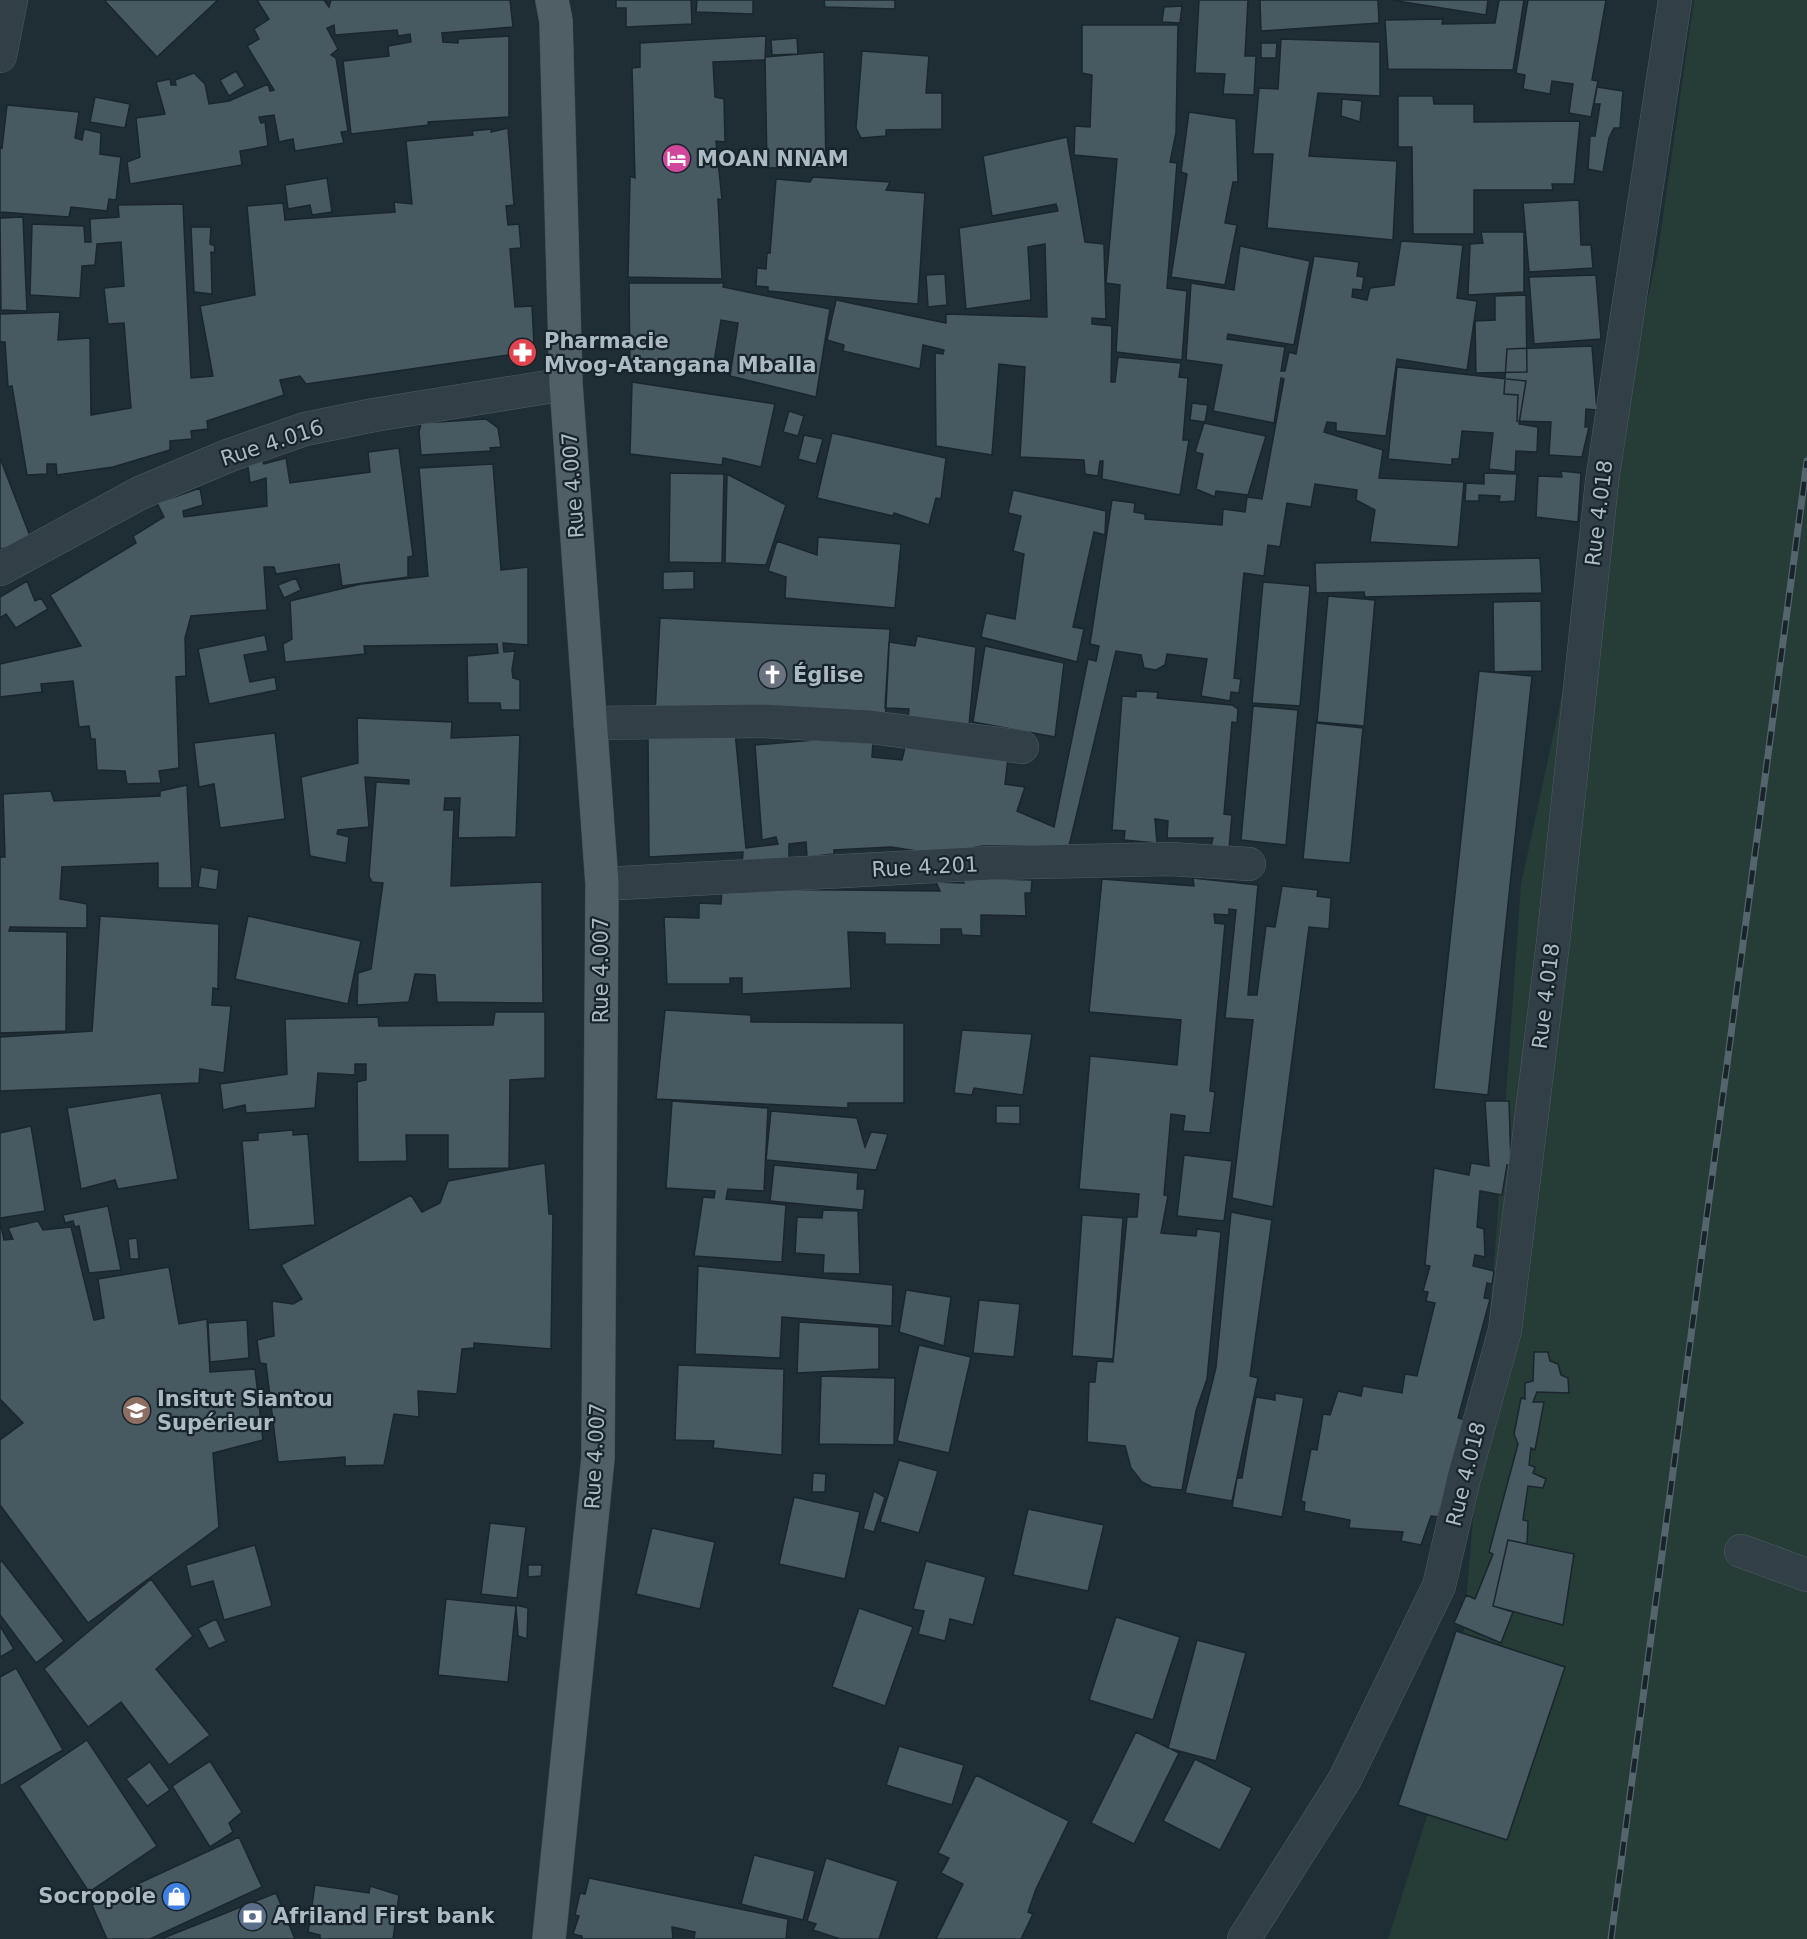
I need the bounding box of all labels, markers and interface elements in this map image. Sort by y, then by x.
hotel icon: MOAN NNAM [660,143,692,175]
place label: MOAN NNAM [697,147,849,171]
place label: Pharmacie Mvog-Atangana Mballa [544,329,816,377]
pharmacy icon: Pharmacie Mvog-Atangana Mballa [507,337,539,369]
street label: Rue 4.016 [218,415,326,471]
street label: Rue 4.007 [557,431,589,539]
street label: Rue 4.018 [1581,459,1617,567]
church icon: Église [756,659,788,691]
place label: Église [793,662,864,687]
street label: Rue 4.201 [871,852,979,882]
street label: Rue 4.007 [589,917,613,1023]
street label: Rue 4.018 [1528,942,1564,1050]
place label: Insitut Siantou Supérieur [157,1387,333,1435]
school or university icon: Insitut Siantou Supérieur [120,1395,152,1427]
street label: Rue 4.007 [580,1402,610,1510]
street label: Rue 4.018 [1441,1419,1491,1529]
shop icon: Socropole [161,1880,193,1912]
place label: Socropole [38,1884,156,1908]
bank icon: Afriland First bank [236,1900,268,1932]
place label: Afriland First bank [273,1904,496,1928]

